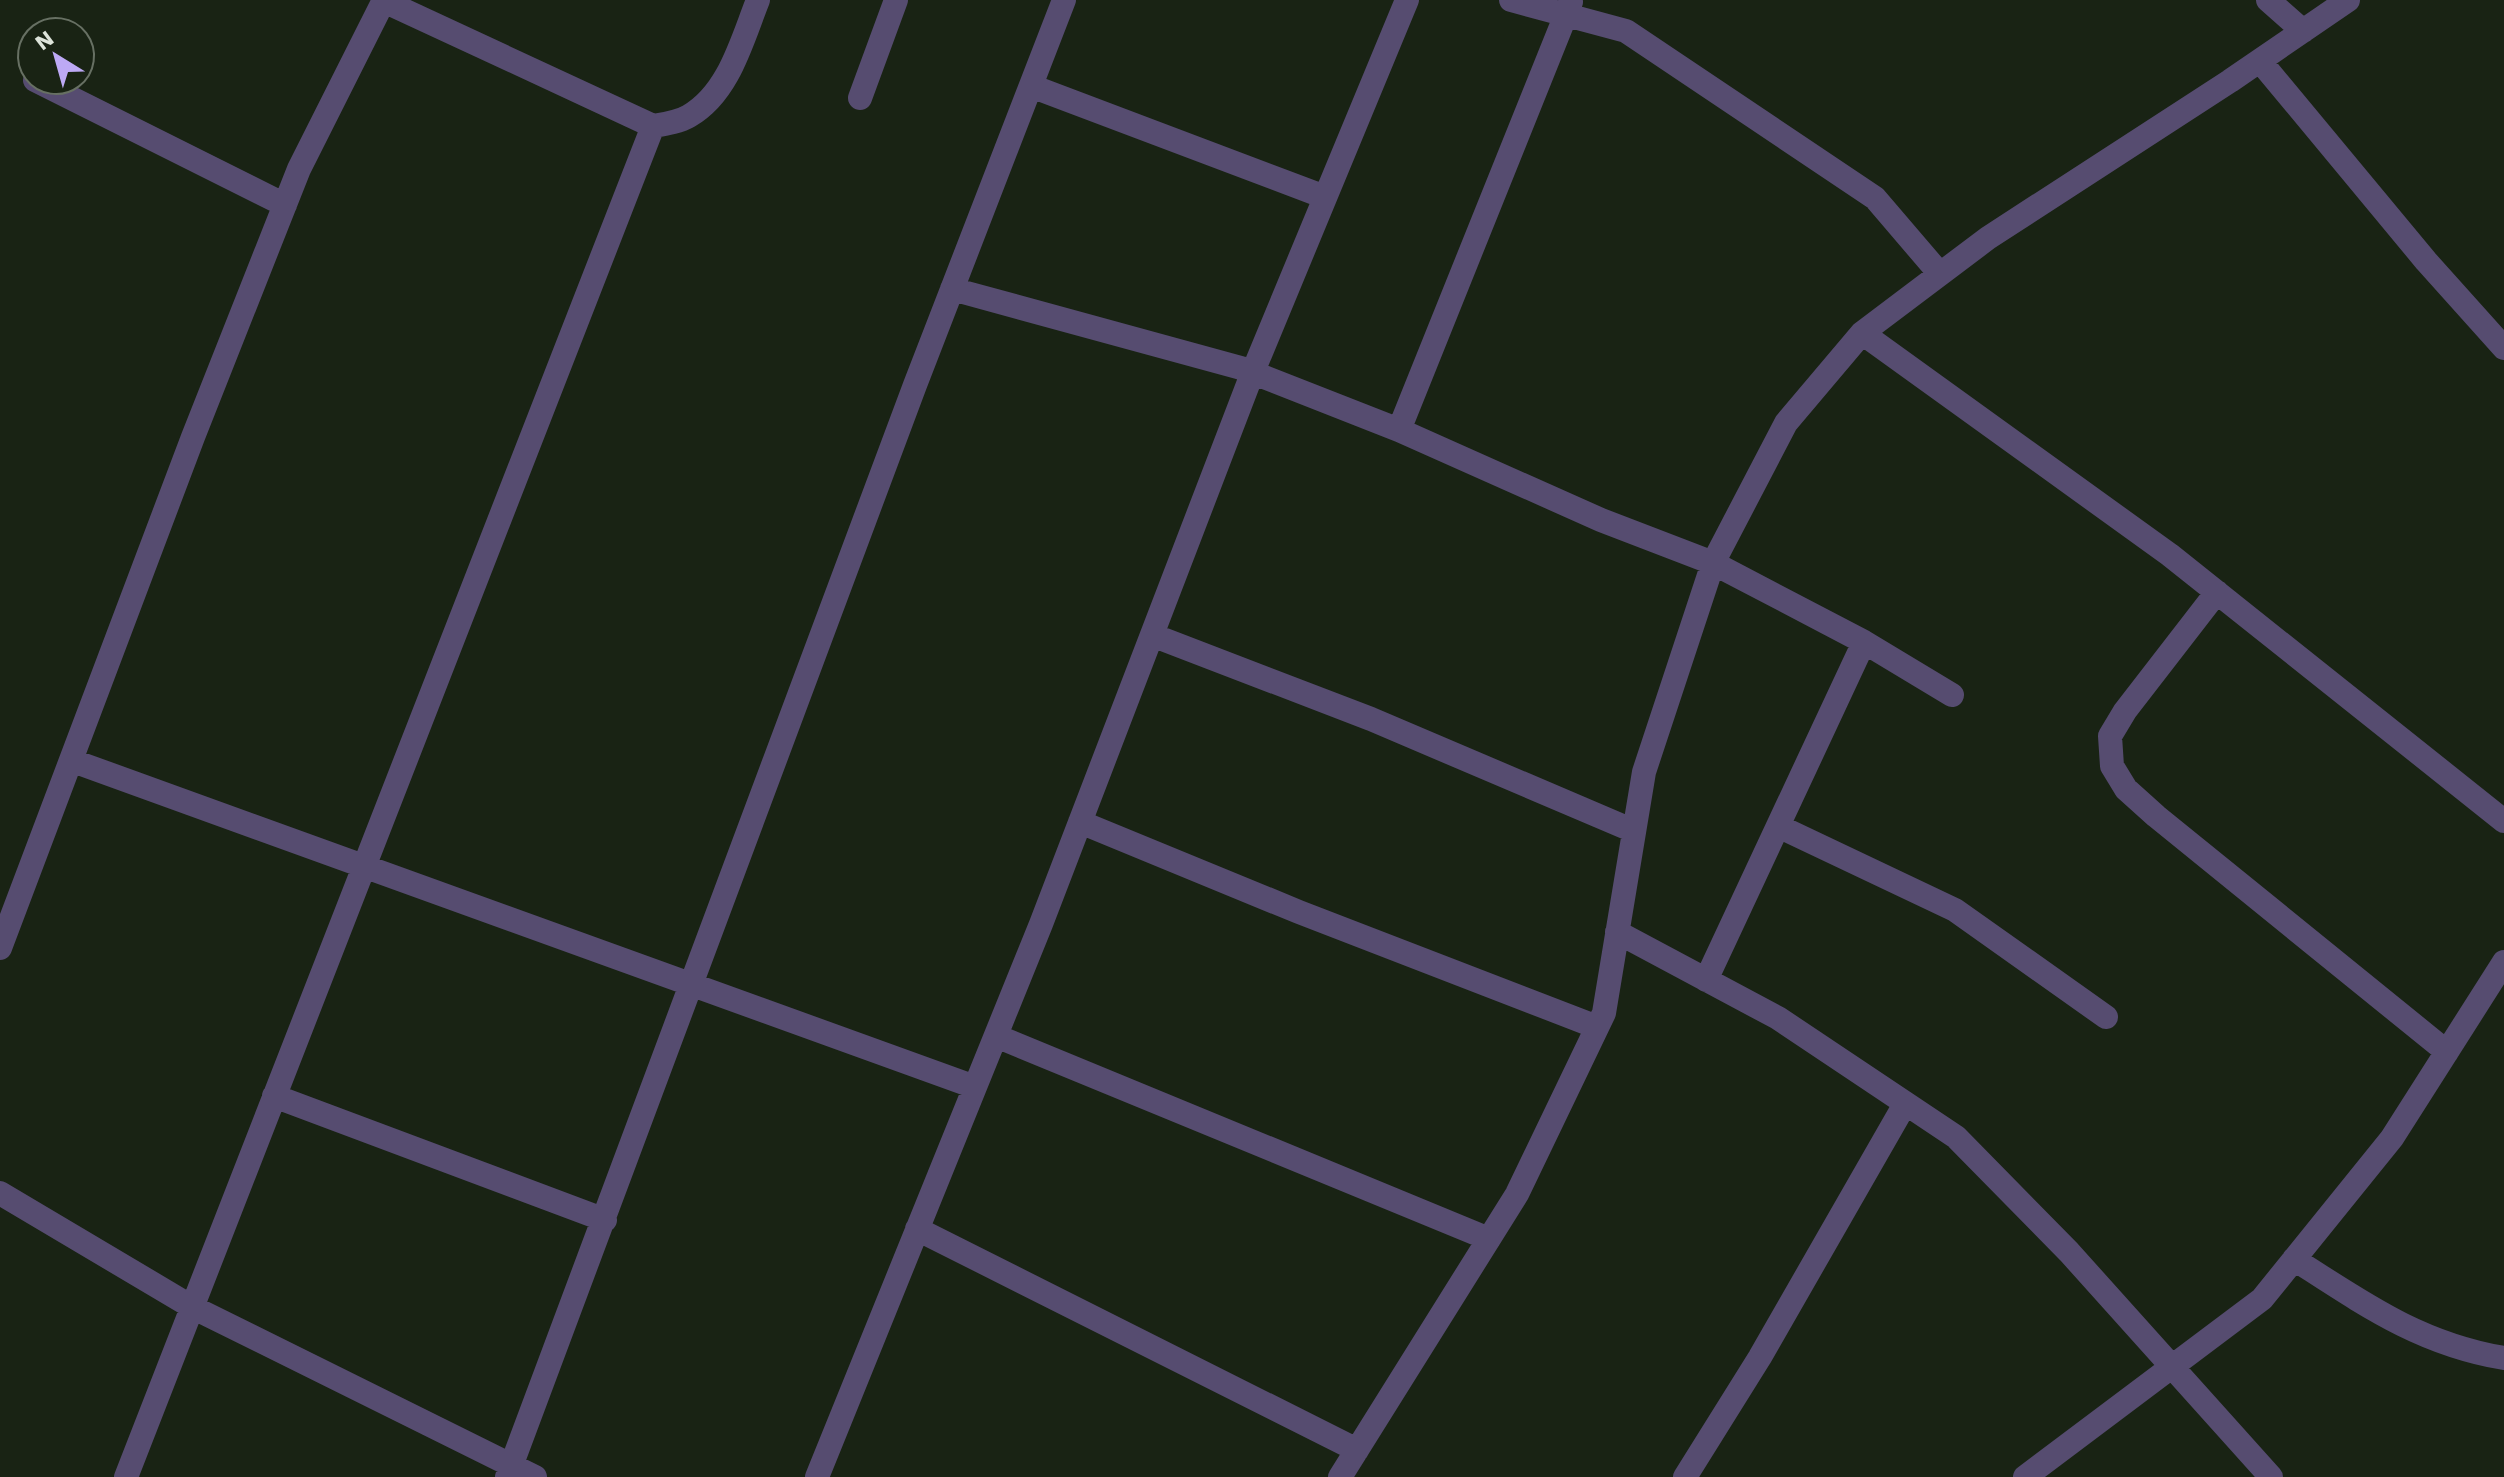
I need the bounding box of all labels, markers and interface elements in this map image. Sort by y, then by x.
north arrow [16,16,96,96]
text: N [30,26,58,55]

